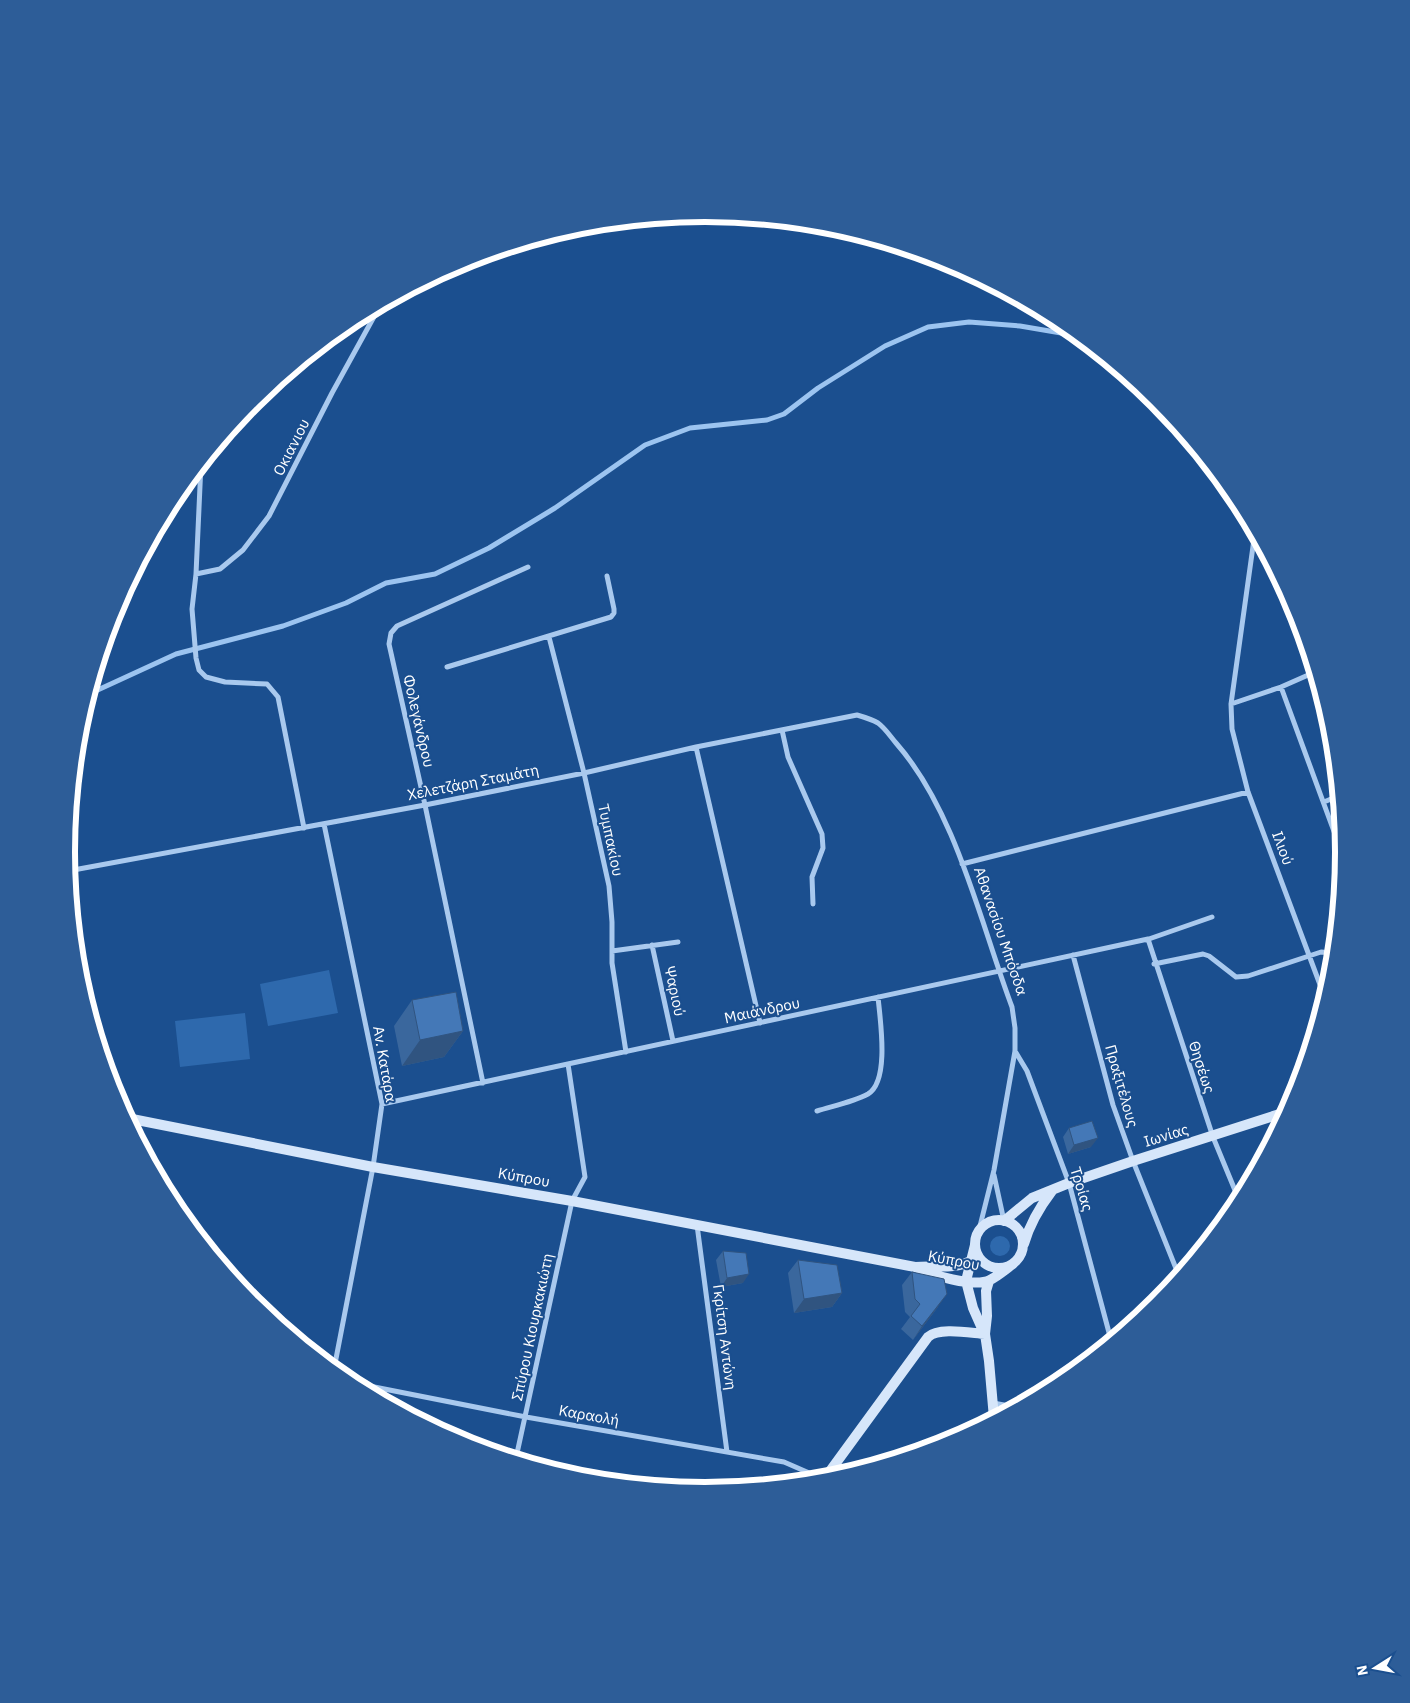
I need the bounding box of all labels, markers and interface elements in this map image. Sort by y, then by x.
street label: Οκιανιου [269,415,313,479]
street label: Φολεγάνδρου [399,673,439,769]
street label: Χελετζάρη Σταμάτη [406,760,540,804]
street label: Τυμπακίου [594,802,628,878]
street label: Ιλιού [1268,828,1298,868]
street label: Αθανασίου Μπόσδα [970,864,1032,998]
street label: Ψαριού [660,964,690,1018]
street label: Μαιάνδρου [722,993,802,1027]
street label: Αν. Κατάρα [369,1024,401,1104]
street label: Θησέως [1185,1038,1219,1096]
street label: Πραξιτέλους [1101,1042,1143,1130]
street label: Ιωνίας [1141,1119,1191,1151]
street label: Κύπρου [497,1163,551,1191]
street label: Τροίας [1066,1164,1098,1214]
street label: Κύπρου [926,1246,982,1274]
street label: Σπύρου Κιουρκακιώτη [507,1252,557,1402]
street label: Γκρίτση Αντώνη [709,1283,741,1391]
street label: Καραολή [557,1400,621,1430]
north arrow [1350,1643,1400,1693]
text: N [1352,1664,1372,1677]

